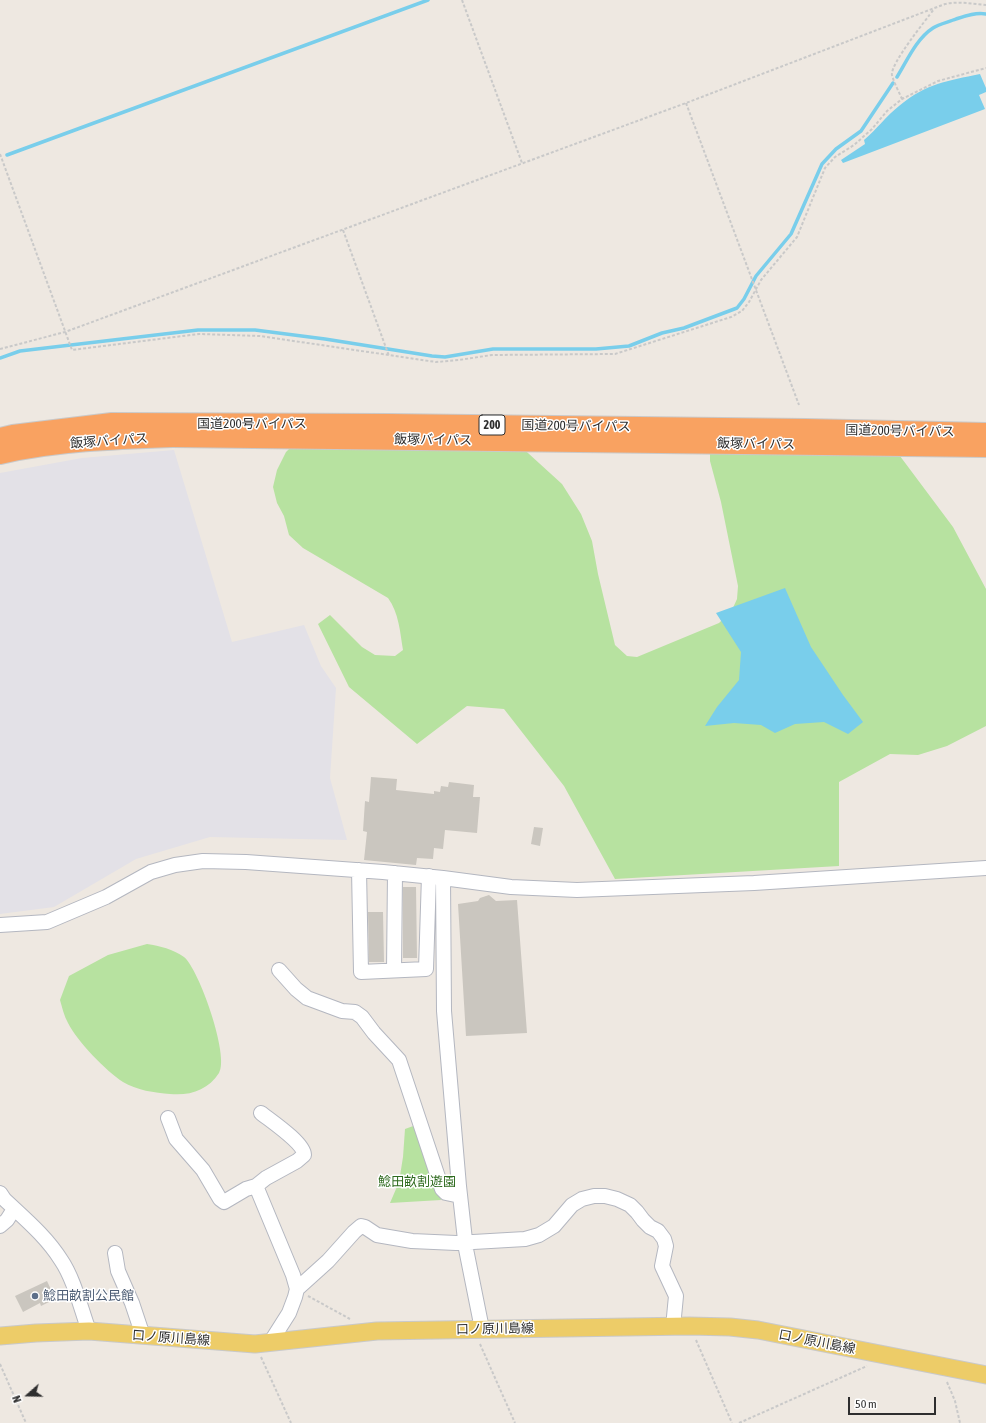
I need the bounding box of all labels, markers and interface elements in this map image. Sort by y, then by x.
road number: 200 [479,415,505,435]
street label: 国道200号バイパス [197,416,307,432]
street label: 国道200号バイパス [521,417,631,435]
street label: 国道200号バイパス [845,422,955,440]
street label: 飯塚バイパス [70,430,148,452]
street label: 飯塚バイパス [394,432,472,448]
street label: 飯塚バイパス [717,436,795,452]
park label: 鯰田畝割遊園 [378,1174,456,1190]
place label: 鯰田畝割公民館 [43,1288,134,1304]
marker: 鯰田畝割公民館 [30,1291,40,1301]
street label: 口ノ原川島線 [456,1321,534,1337]
street label: 口ノ原川島線 [132,1327,210,1349]
street label: 口ノ原川島線 [777,1327,857,1357]
north arrow [8,1375,48,1415]
scale bar [850,1389,938,1415]
text: N [10,1394,23,1404]
text: 50 m [855,1397,877,1411]

